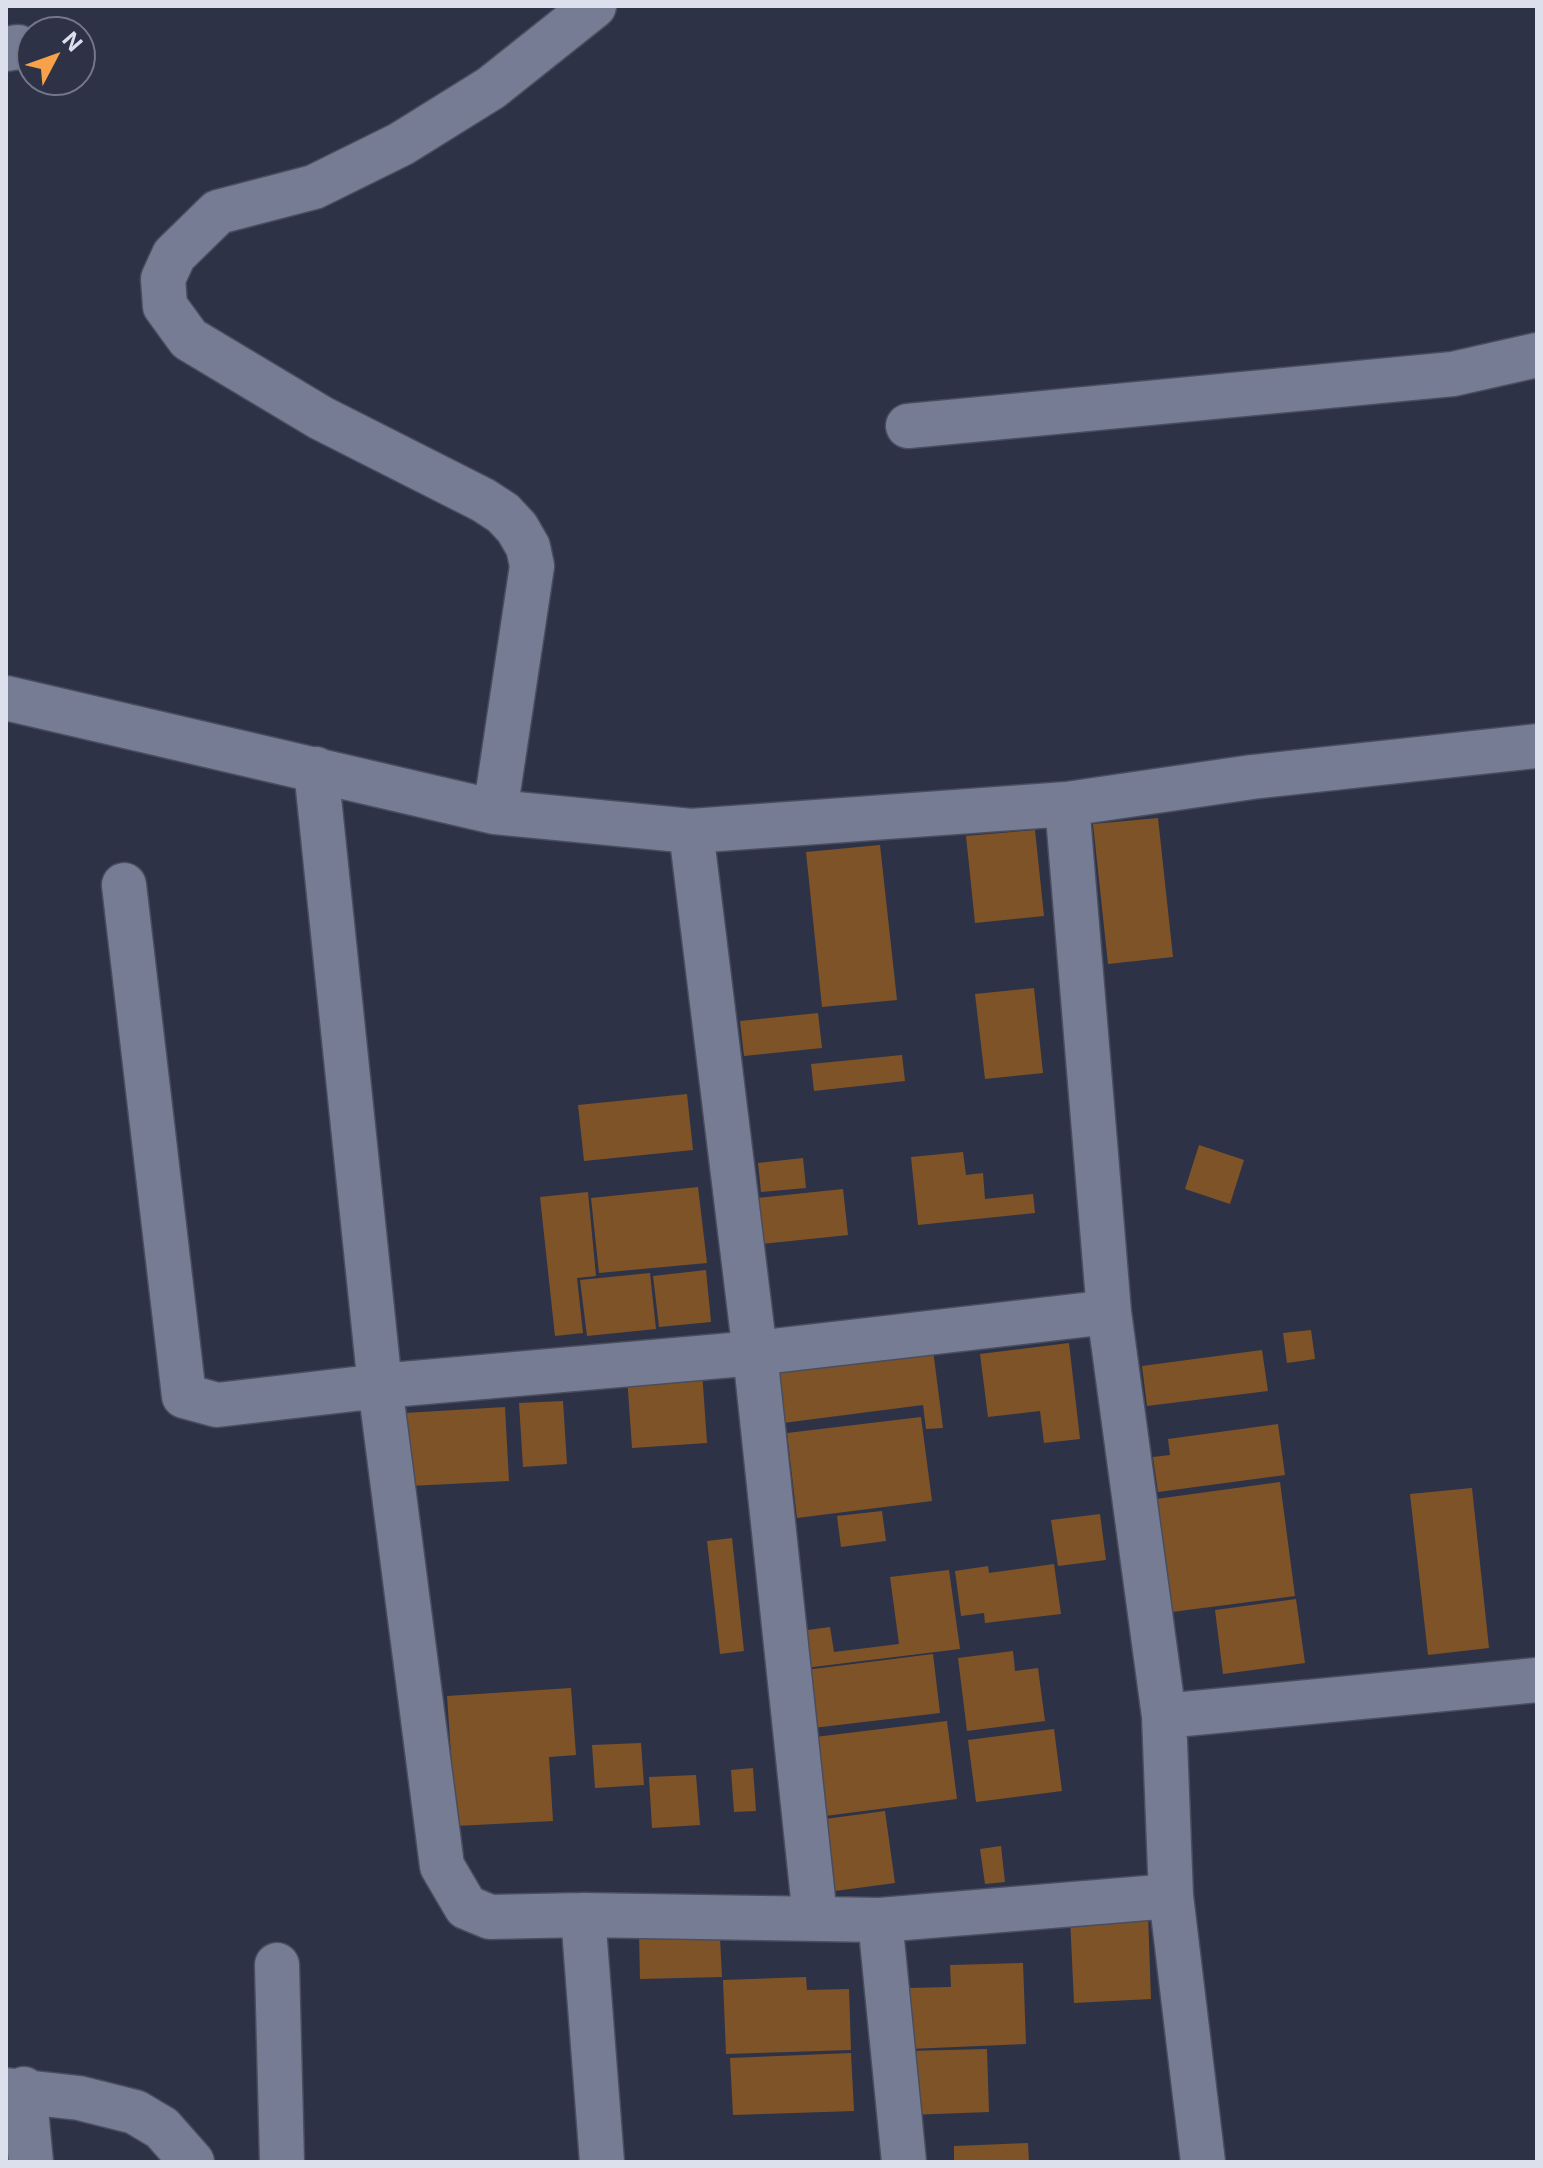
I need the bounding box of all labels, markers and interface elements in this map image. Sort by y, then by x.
north arrow [16,16,96,96]
text: N [57,27,88,56]

